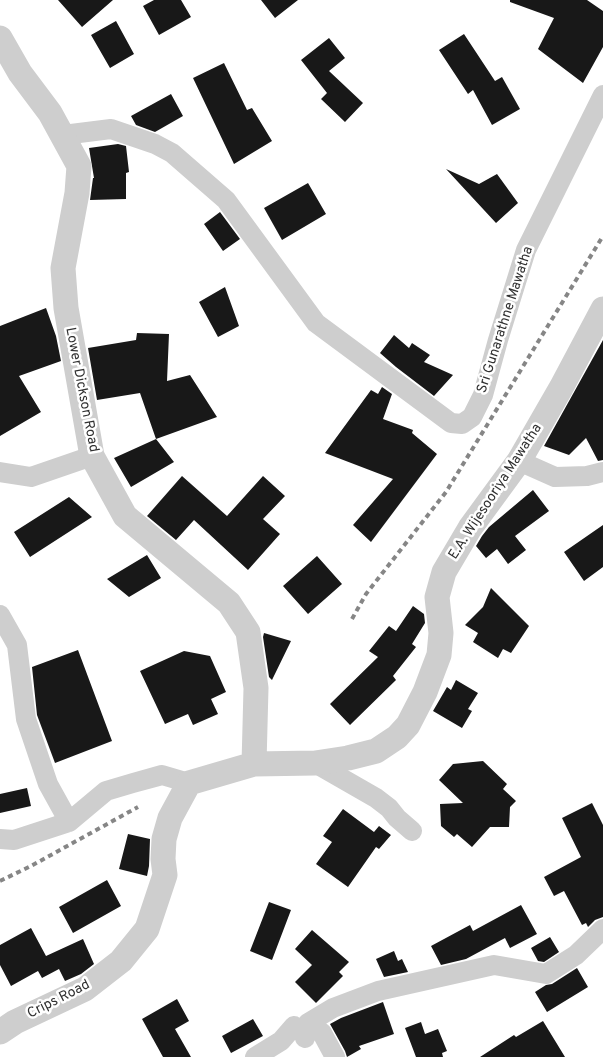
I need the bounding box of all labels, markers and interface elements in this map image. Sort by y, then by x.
street label: Sri Gunarathne Mawatha [474,244,538,396]
street label: Lower Dickson Road [61,326,101,454]
street label: E.A. Wijesooriya Mawatha [446,421,546,563]
street label: Crips Road [25,977,93,1023]

